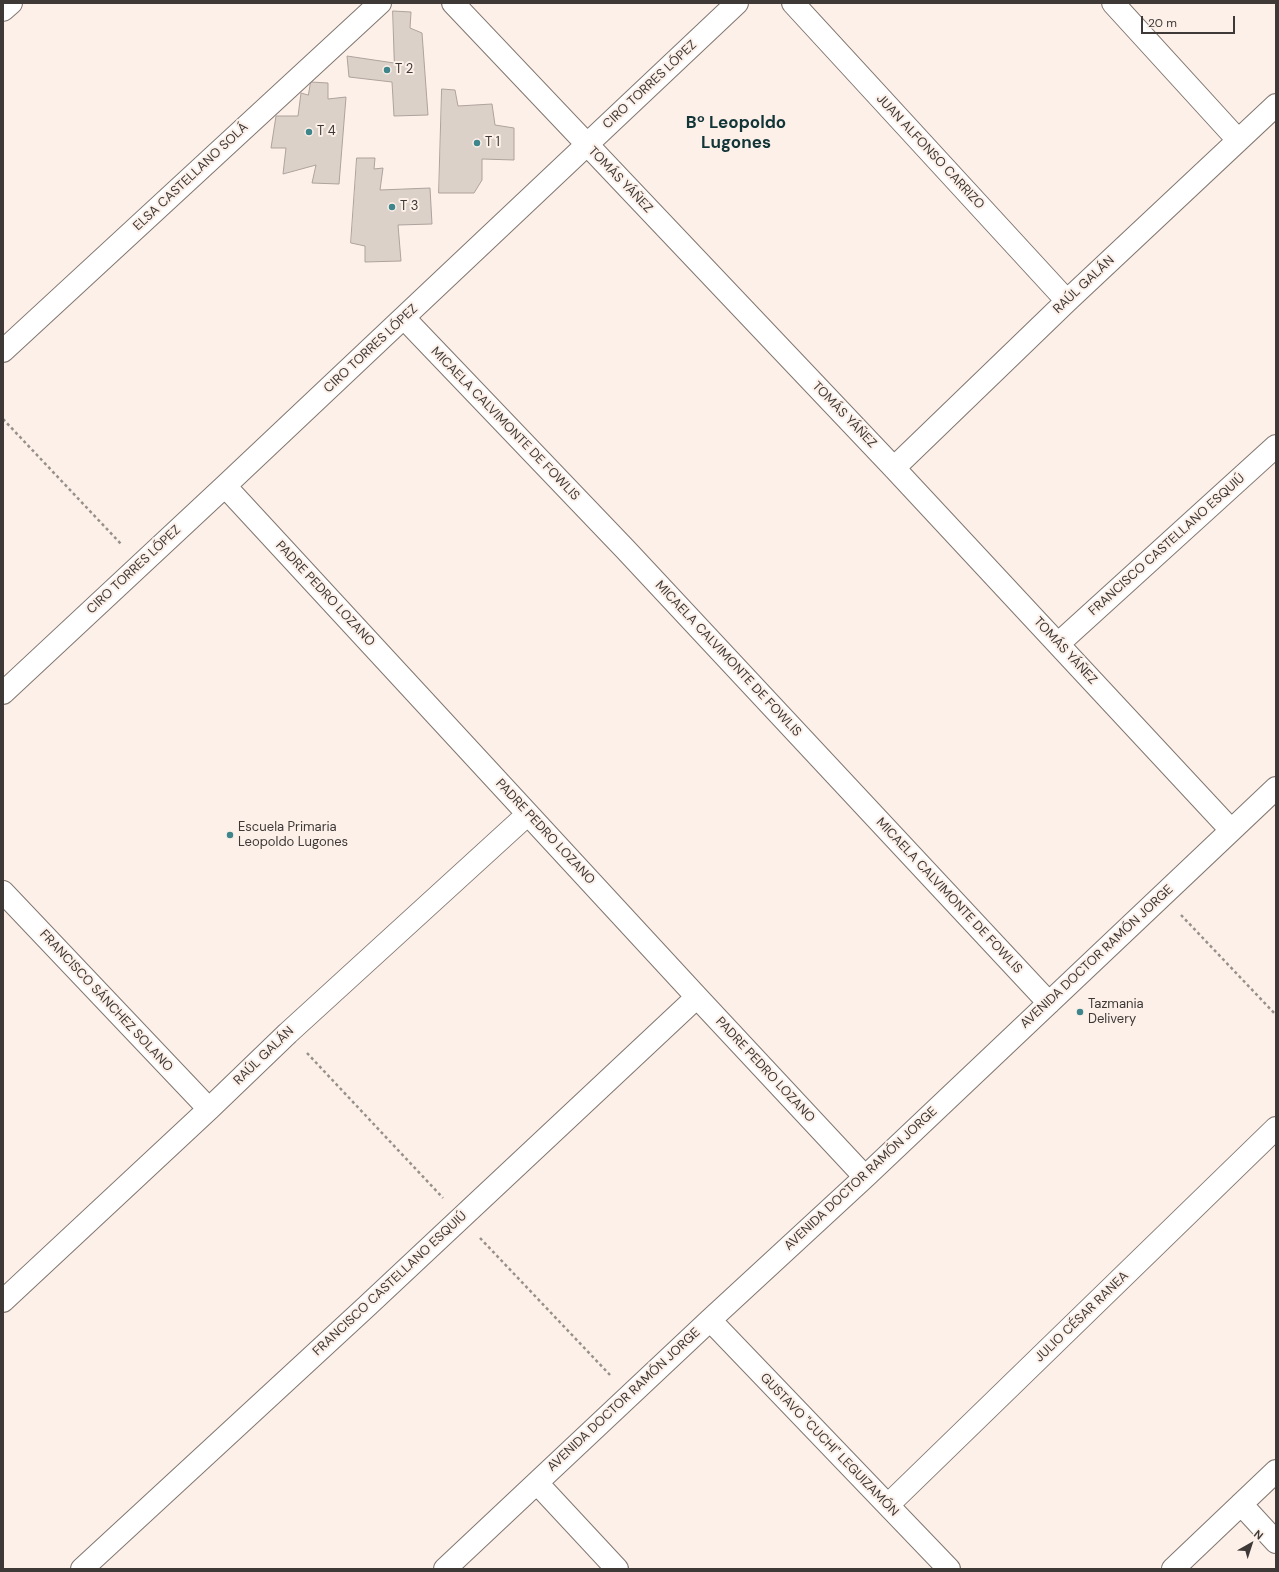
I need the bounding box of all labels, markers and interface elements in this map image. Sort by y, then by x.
scale bar [1143,8,1237,34]
text: 20 m [1148,15,1177,31]
street label: CIRO TORRES LÓPEZ [600,38,700,132]
place label: T 2 [395,62,413,78]
marker: T 2 [382,65,392,75]
street label: JUAN ALFONSO CARRIZO [873,91,987,213]
district label: Bº Leopoldo Lugones [686,114,786,154]
street label: ELSA CASTELLANO SOLÁ [130,120,252,234]
place label: T 4 [317,124,336,140]
marker: T 4 [304,127,314,137]
place label: T 1 [485,135,500,151]
marker: T 1 [472,138,482,148]
street label: TOMÁS YÁÑEZ [585,144,655,216]
place label: T 3 [400,199,418,215]
marker: T 3 [387,202,397,212]
street label: RAÚL GALÁN [1050,253,1118,317]
street label: CIRO TORRES LÓPEZ [321,302,421,396]
street label: MICAELA CALVIMONTE DE FOWLIS [427,344,583,504]
street label: TOMÁS YÁÑEZ [809,379,879,451]
street label: FRANCISCO CASTELLANO ESQUIÚ [1086,471,1248,619]
street label: CIRO TORRES LÓPEZ [84,523,184,617]
street label: PADRE PEDRO LOZANO [272,538,378,650]
street label: MICAELA CALVIMONTE DE FOWLIS [652,578,804,740]
street label: TOMÁS YÁÑEZ [1030,614,1100,688]
street label: PADRE PEDRO LOZANO [492,776,598,888]
street label: MICAELA CALVIMONTE DE FOWLIS [873,815,1025,977]
place label: Escuela Primaria Leopoldo Lugones [238,820,348,851]
marker: Escuela Primaria Leopoldo Lugones [225,830,235,840]
street label: AVENIDA DOCTOR RAMÓN JORGE [1017,882,1177,1032]
street label: FRANCISCO SÁNCHEZ SOLANO [36,927,176,1075]
place label: Tazmania Delivery [1088,997,1144,1028]
marker: Tazmania Delivery [1075,1007,1085,1017]
street label: PADRE PEDRO LOZANO [712,1014,818,1126]
street label: RAÚL GALÁN [231,1023,297,1089]
street label: AVENIDA DOCTOR RAMÓN JORGE [781,1104,941,1254]
street label: FRANCISCO CASTELLANO ESQUIÚ [310,1209,470,1359]
street label: JULIO CÉSAR RANEA [1032,1268,1132,1366]
street label: AVENIDA DOCTOR RAMÓN JORGE [544,1325,704,1475]
street label: GUSTAVO "CUCHI" LEGUIZAMÓN [757,1370,901,1520]
north arrow [1231,1524,1271,1564]
text: N [1251,1527,1266,1543]

